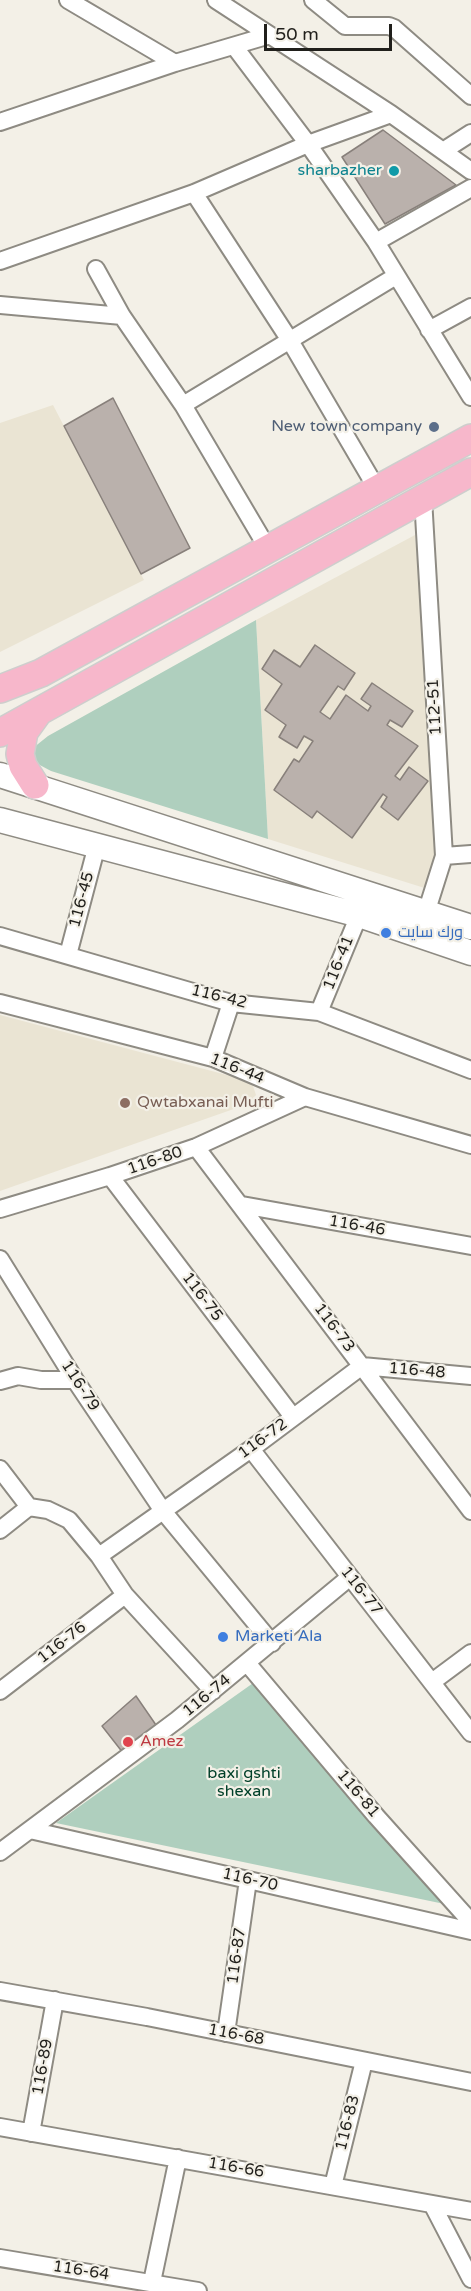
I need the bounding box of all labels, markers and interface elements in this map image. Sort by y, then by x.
scale bar [267,12,394,50]
text: 50 m [275,23,319,45]
place label: sharbazher [297,161,382,181]
marker: sharbazher [387,164,401,178]
place label: New town company [271,417,422,437]
marker: New town company [427,420,441,434]
street label: 112-51 [424,678,446,736]
street label: 116-45 [65,870,99,930]
place label: ورك سايت [398,923,463,943]
marker: ورك سايت [379,926,393,940]
street label: 116-41 [319,933,359,993]
street label: 116-42 [189,981,249,1013]
street label: 116-44 [207,1049,267,1089]
place label: Qwtabxanai Mufti [137,1093,274,1113]
marker: Qwtabxanai Mufti [118,1096,132,1110]
street label: 116-80 [125,1143,185,1179]
street label: 116-46 [327,1212,387,1240]
street label: 116-75 [177,1269,227,1325]
street label: 116-73 [309,1300,359,1356]
street label: 116-79 [57,1357,103,1415]
street label: 116-48 [388,1359,446,1383]
street label: 116-72 [235,1415,291,1463]
street label: 116-77 [336,1563,386,1619]
street label: 116-76 [34,1618,90,1668]
place label: Marketi Ala [235,1627,322,1647]
marker: Marketi Ala [216,1630,230,1644]
street label: 116-74 [179,1671,235,1721]
place label: Amez [140,1732,184,1752]
marker: Amez [121,1735,135,1749]
park label: baxi gshti shexan [207,1764,281,1802]
street label: 116-81 [332,1766,384,1822]
street label: 116-70 [220,1864,280,1896]
street label: 116-87 [224,1927,250,1985]
street label: 116-68 [206,2020,266,2050]
street label: 116-89 [29,2037,57,2097]
street label: 116-83 [332,2093,364,2153]
street label: 116-66 [206,2154,266,2182]
street label: 116-64 [51,2257,111,2285]

